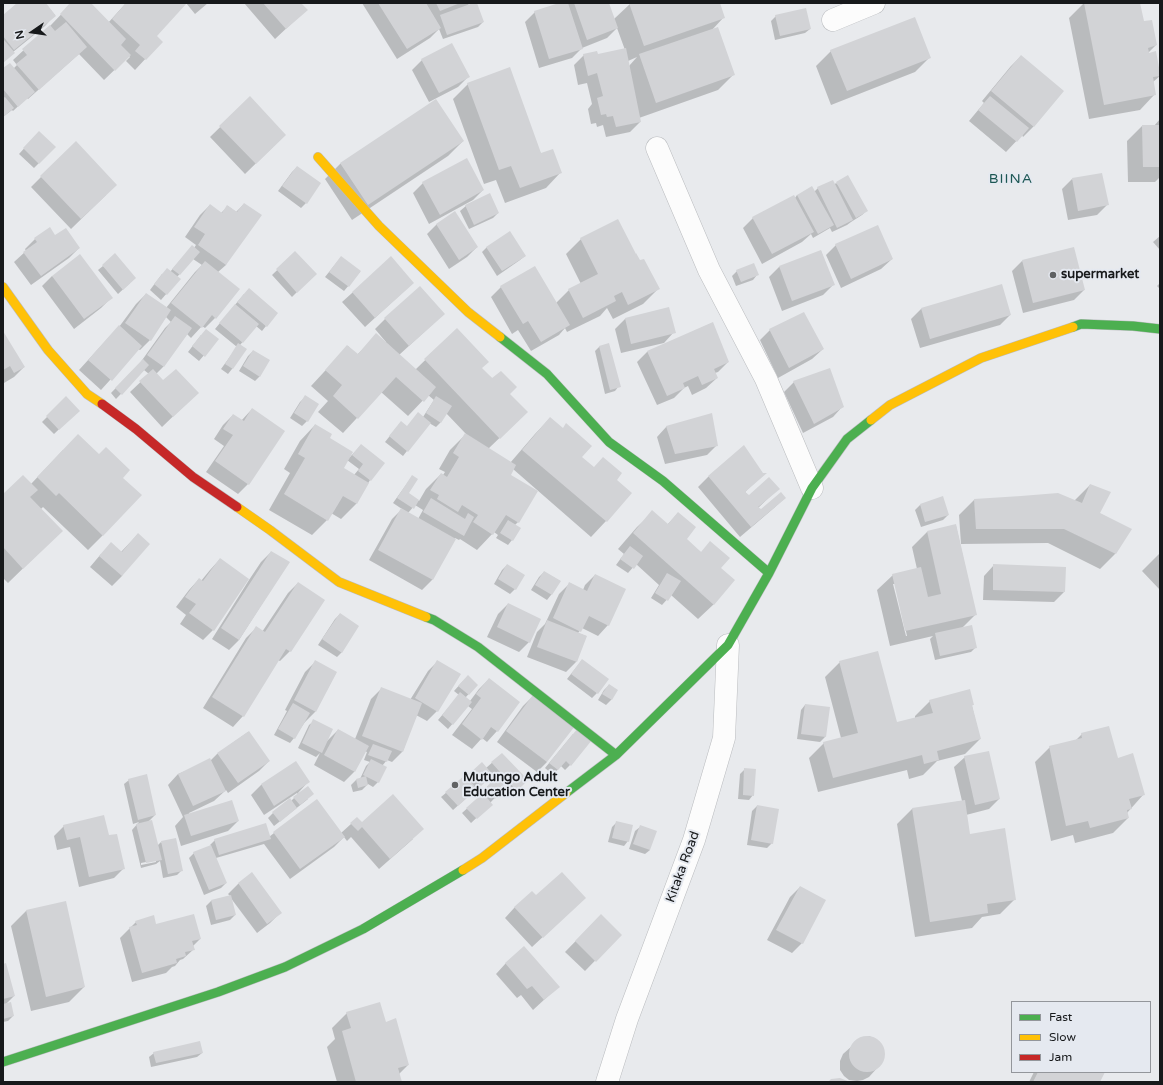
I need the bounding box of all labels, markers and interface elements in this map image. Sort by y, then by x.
north arrow [12,12,52,52]
text: N [12,29,27,41]
district label: BIINA [989,171,1033,187]
place label: supermarket [1061,267,1139,283]
marker: supermarket [1048,270,1058,280]
place label: Mutungo Adult Education Center [463,770,570,801]
marker: Mutungo Adult Education Center [450,780,460,790]
street label: Kitaka Road [663,829,703,905]
legend [1011,1001,1151,1073]
text: Fast [1049,1010,1072,1024]
text: Slow [1049,1030,1076,1044]
text: Jam [1049,1050,1072,1064]

